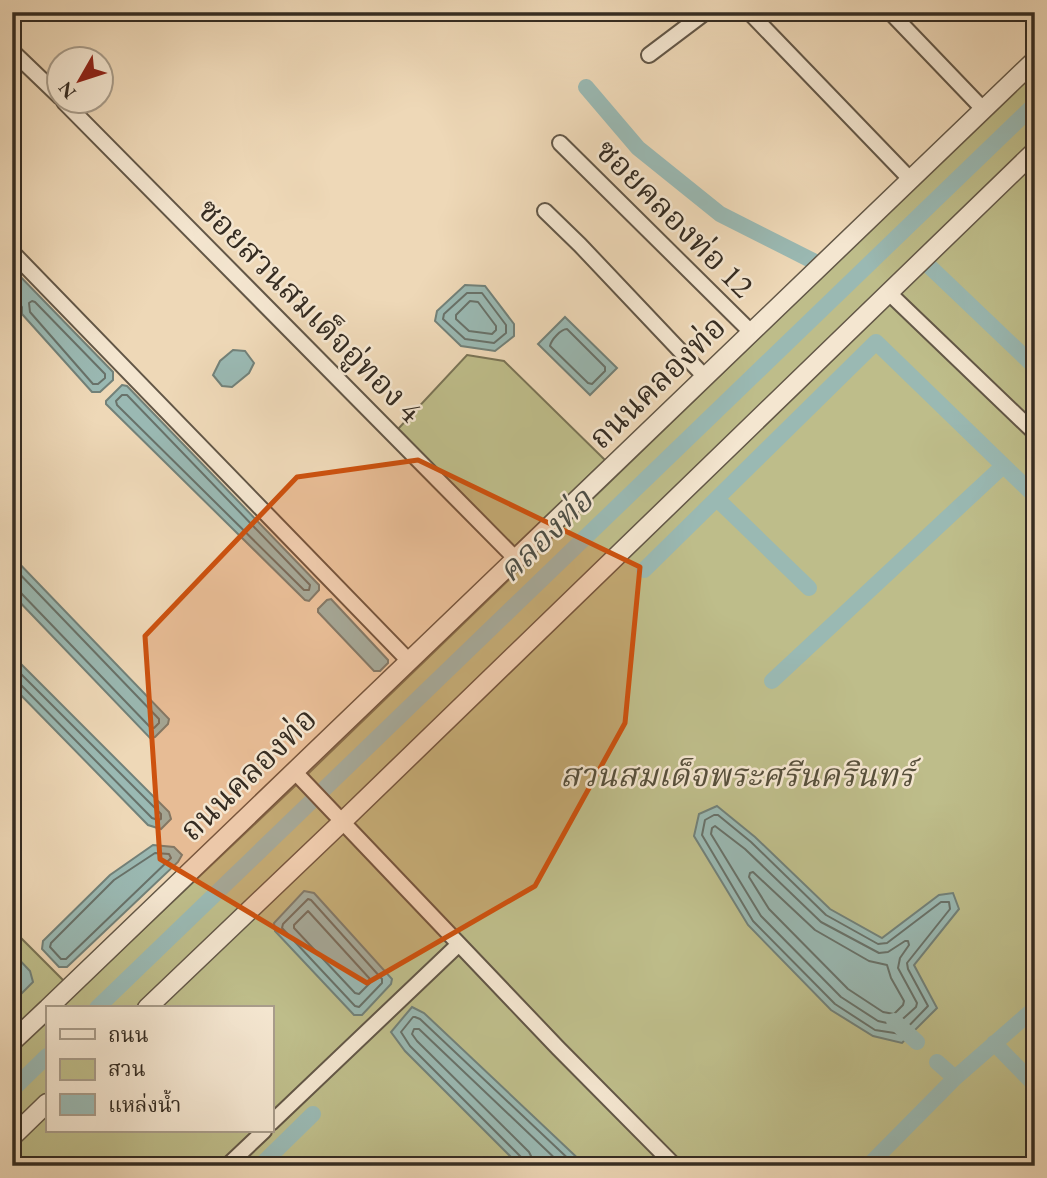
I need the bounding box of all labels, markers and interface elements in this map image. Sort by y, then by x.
north arrow [46,46,116,116]
text: N [52,76,82,104]
street label: ซอยคลองท่อ 12 [587,130,764,307]
street label: ซอยสวนสมเด็จอู่ทอง 4 [189,189,432,432]
street label: ถนนคลองท่อ [579,306,735,458]
water label: คลองท่อ [488,478,603,591]
street label: ถนนคลองท่อ [170,698,326,850]
park label: สวนสมเด็จพระศรีนครินทร์ [560,754,922,796]
legend [46,1006,273,1132]
text: ถนน [108,1021,149,1048]
text: สวน [108,1055,146,1082]
text: แหล่งน้ำ [108,1089,181,1118]

